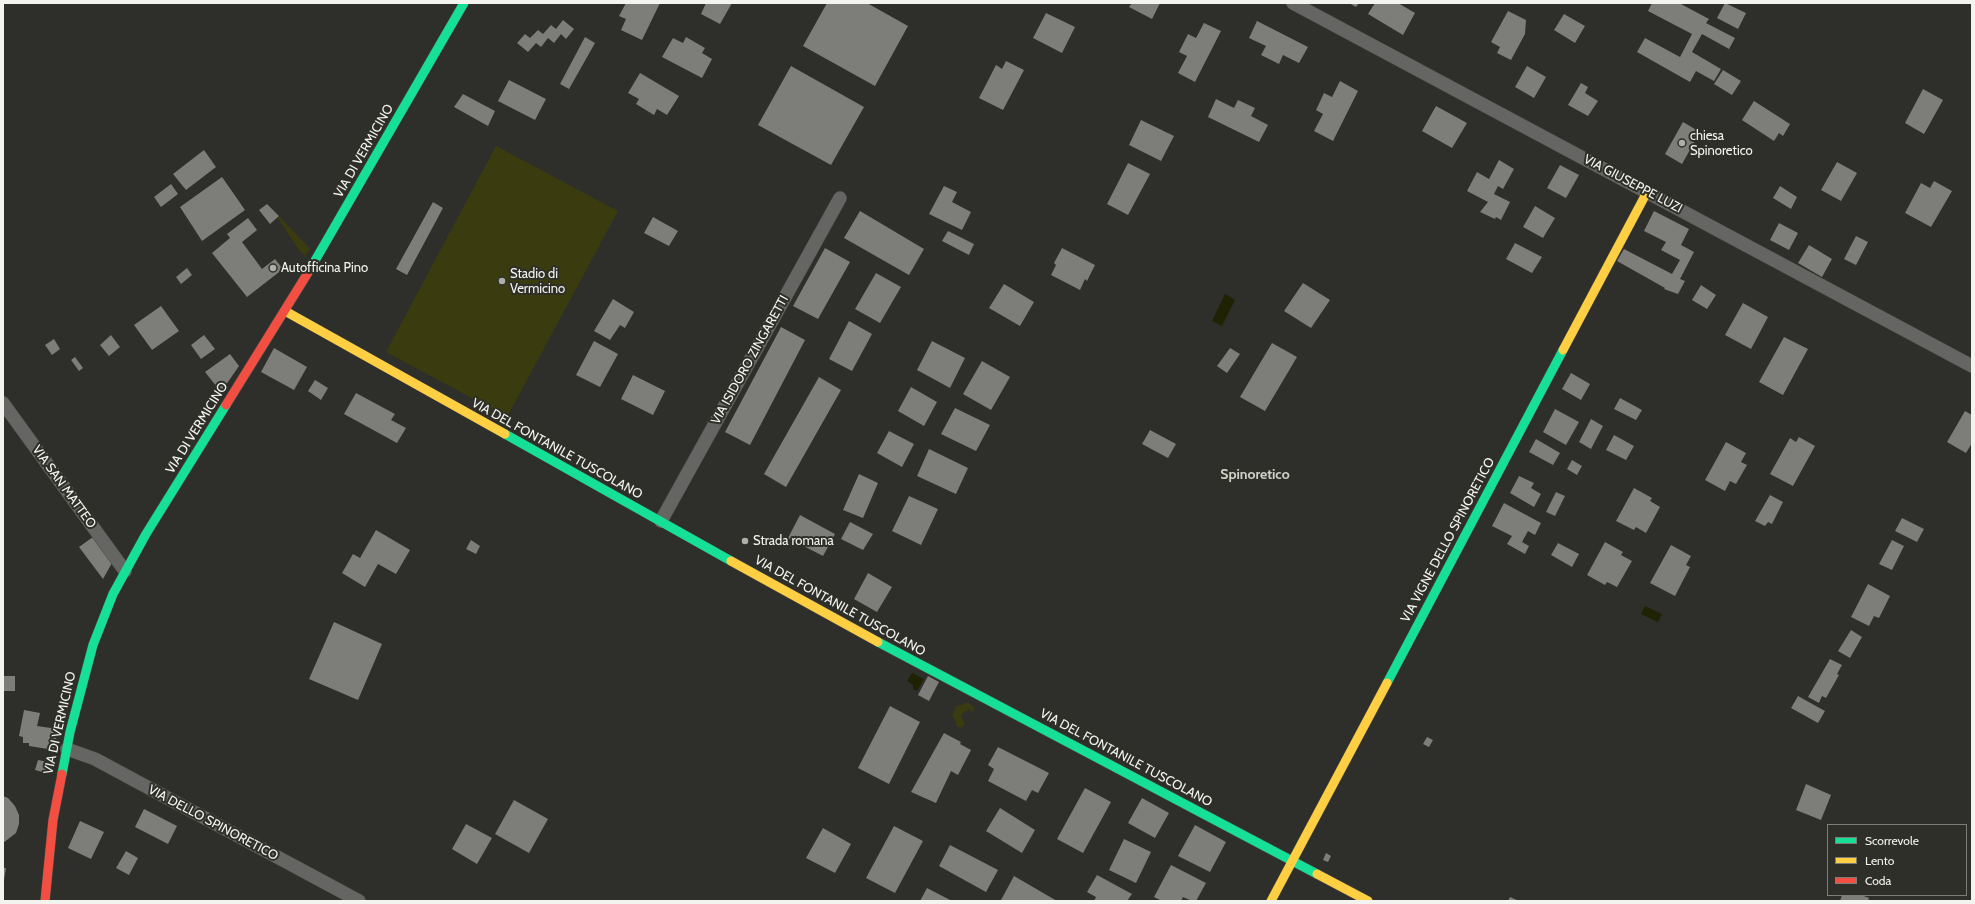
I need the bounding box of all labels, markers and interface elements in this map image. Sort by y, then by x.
street label: VIA DI VERMICINO [331,102,397,200]
place label: chiesa Spinoretico [1690,128,1753,159]
marker: chiesa Spinoretico [1677,138,1687,148]
street label: VIA GIUSEPPE LUZI [1581,151,1685,217]
place label: Autofficina Pino [281,260,368,276]
marker: Autofficina Pino [268,263,278,273]
place label: Stadio di Vermicino [510,266,565,297]
marker: Stadio di Vermicino [497,276,507,286]
street label: VIA ISIDORO ZINGARETTI [708,293,792,427]
street label: VIA DI VERMICINO [163,379,231,477]
street label: VIA DEL FONTANILE TUSCOLANO [469,395,645,503]
street label: VIA SAN MATTEO [29,443,99,531]
street label: VIA VIGNE DELLO SPINORETICO [1398,455,1498,625]
district label: Spinoretico [1220,467,1290,483]
place label: Strada romana [753,533,834,549]
marker: Strada romana [740,536,750,546]
street label: VIA DEL FONTANILE TUSCOLANO [752,552,928,660]
street label: VIA DI VERMICINO [41,670,79,776]
street label: VIA DEL FONTANILE TUSCOLANO [1037,706,1215,810]
street label: VIA DELLO SPINORETICO [145,782,281,864]
legend [1827,824,1967,896]
text: Scorrevole [1865,833,1919,848]
text: Lento [1865,853,1894,868]
text: Coda [1865,873,1891,888]

